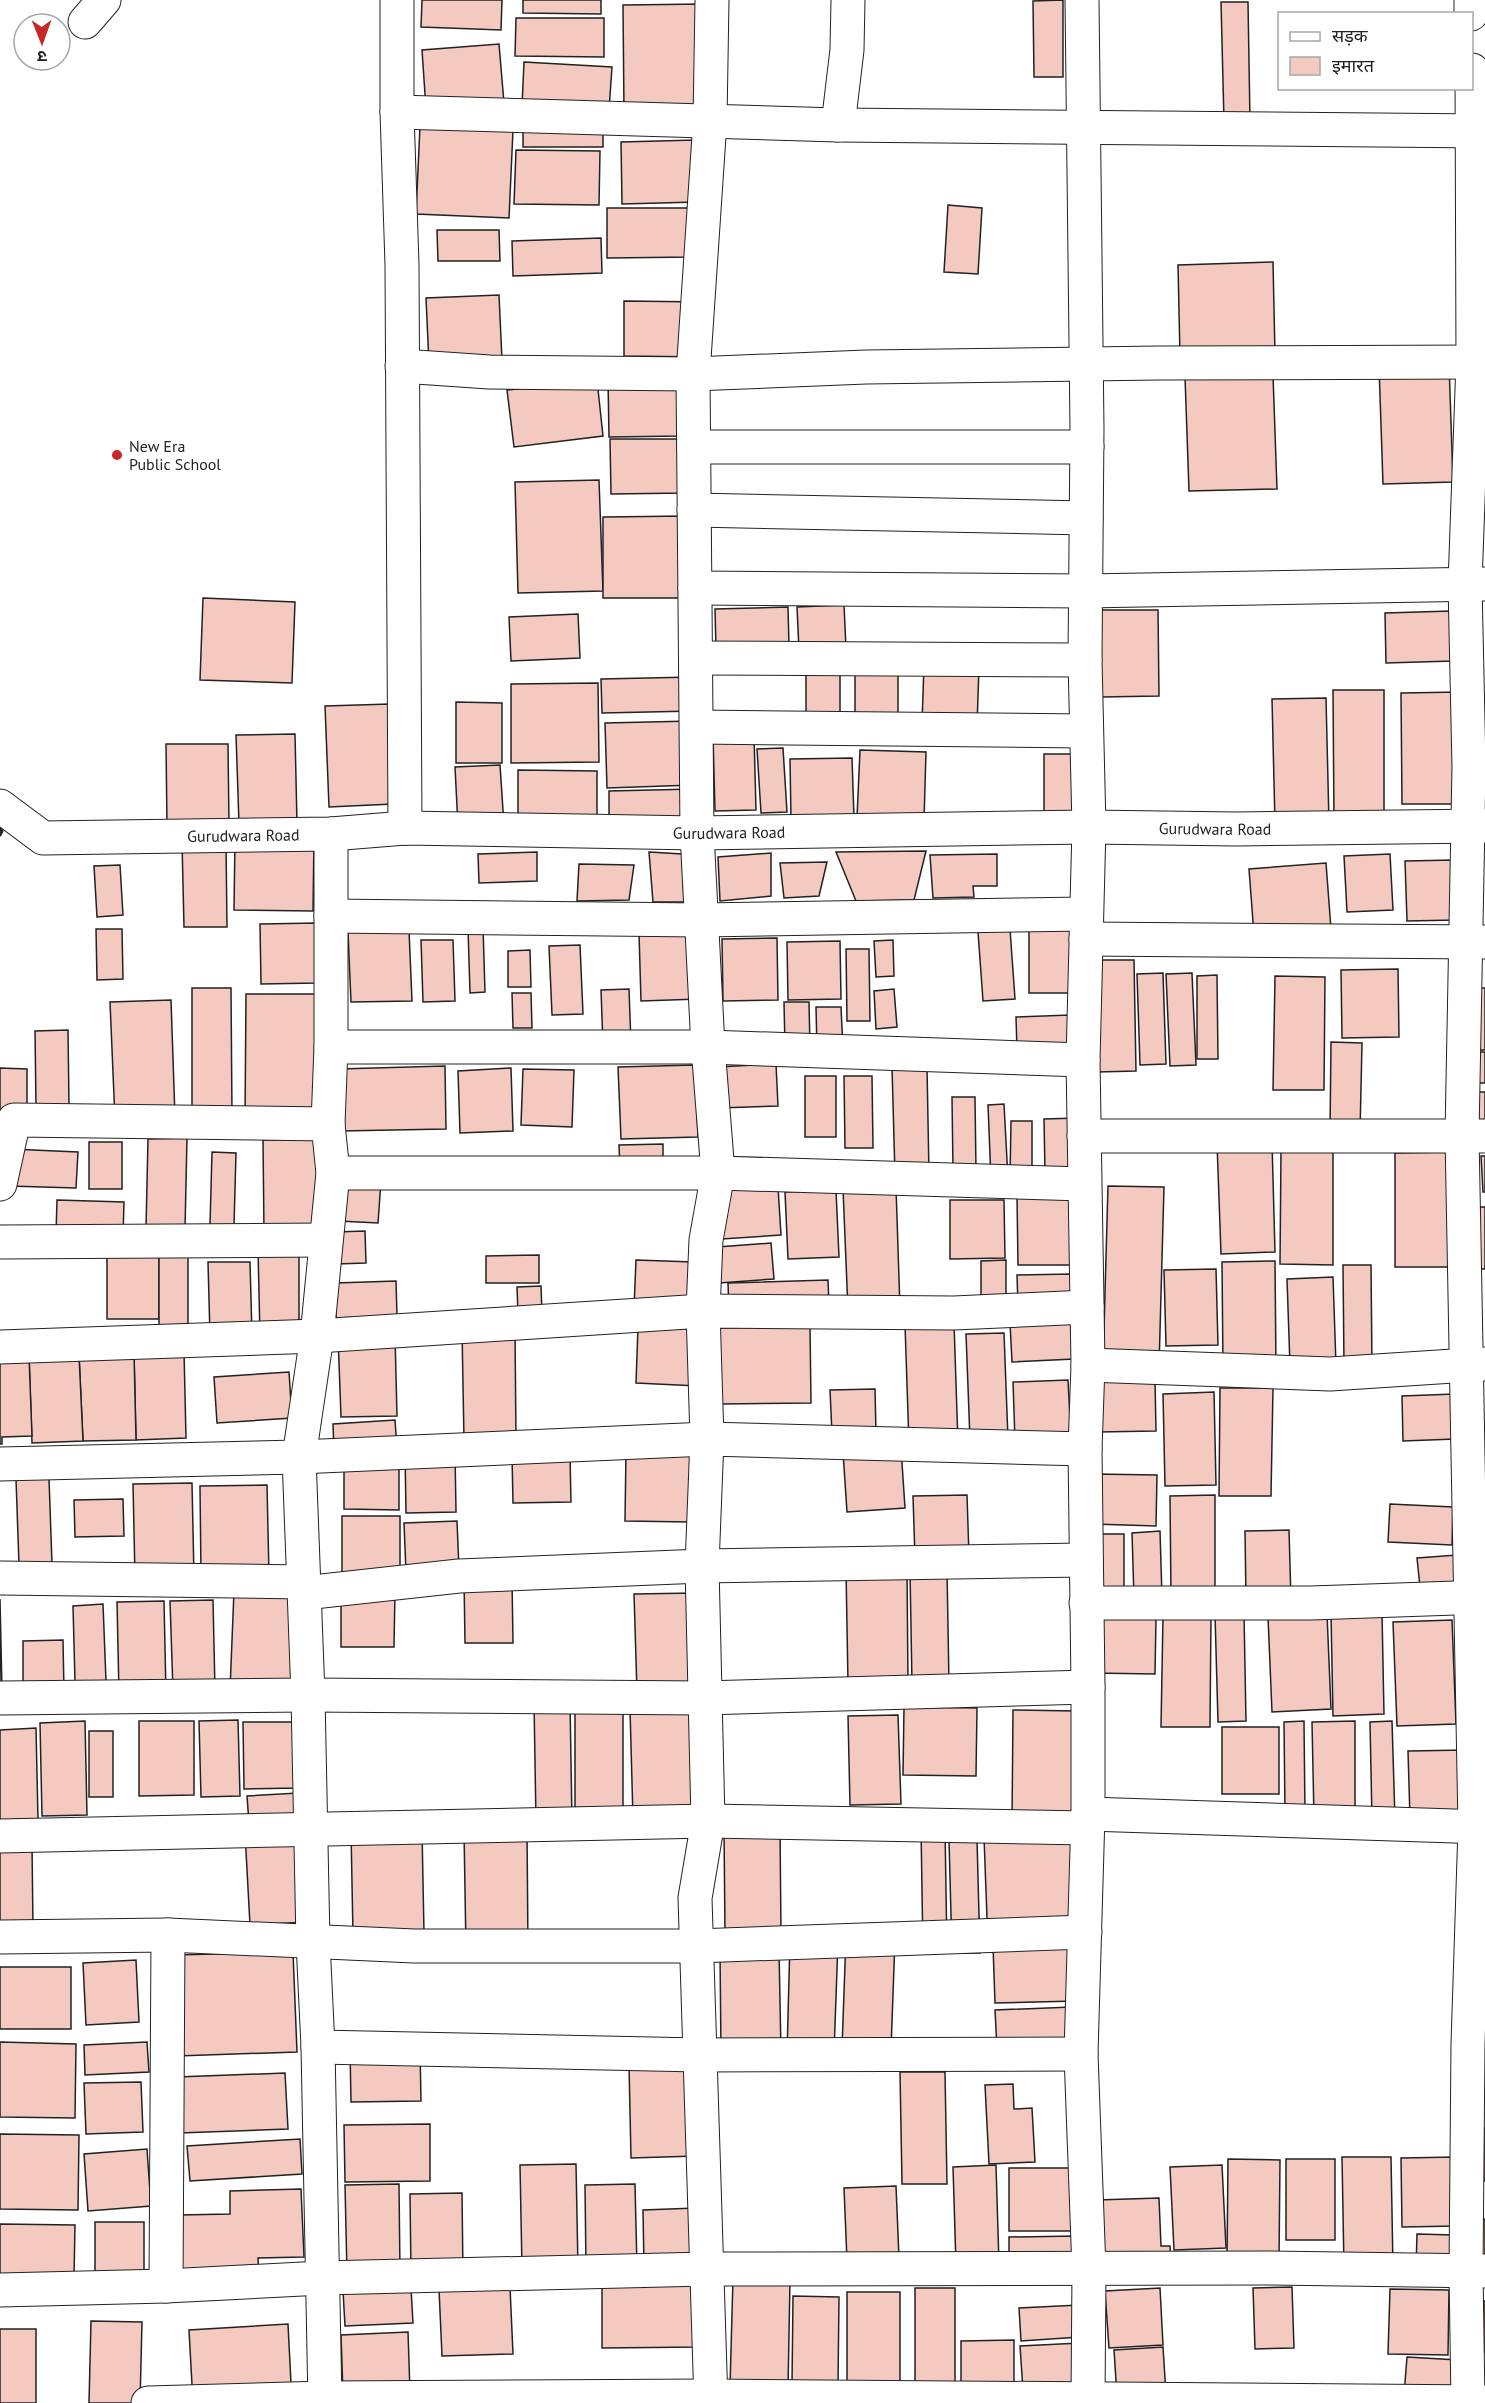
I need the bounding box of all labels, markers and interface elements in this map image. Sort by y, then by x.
north arrow [12,12,72,72]
legend [1278,12,1473,90]
text: सड़क [1332,24,1369,47]
text: उ [37,47,47,67]
text: इमारत [1332,54,1375,77]
place label: New Era Public School [129,436,221,474]
marker: New Era Public School [110,448,124,462]
street label: Gurudwara Road [1159,818,1271,839]
street label: Gurudwara Road [673,822,785,843]
street label: Gurudwara Road [187,824,300,846]

